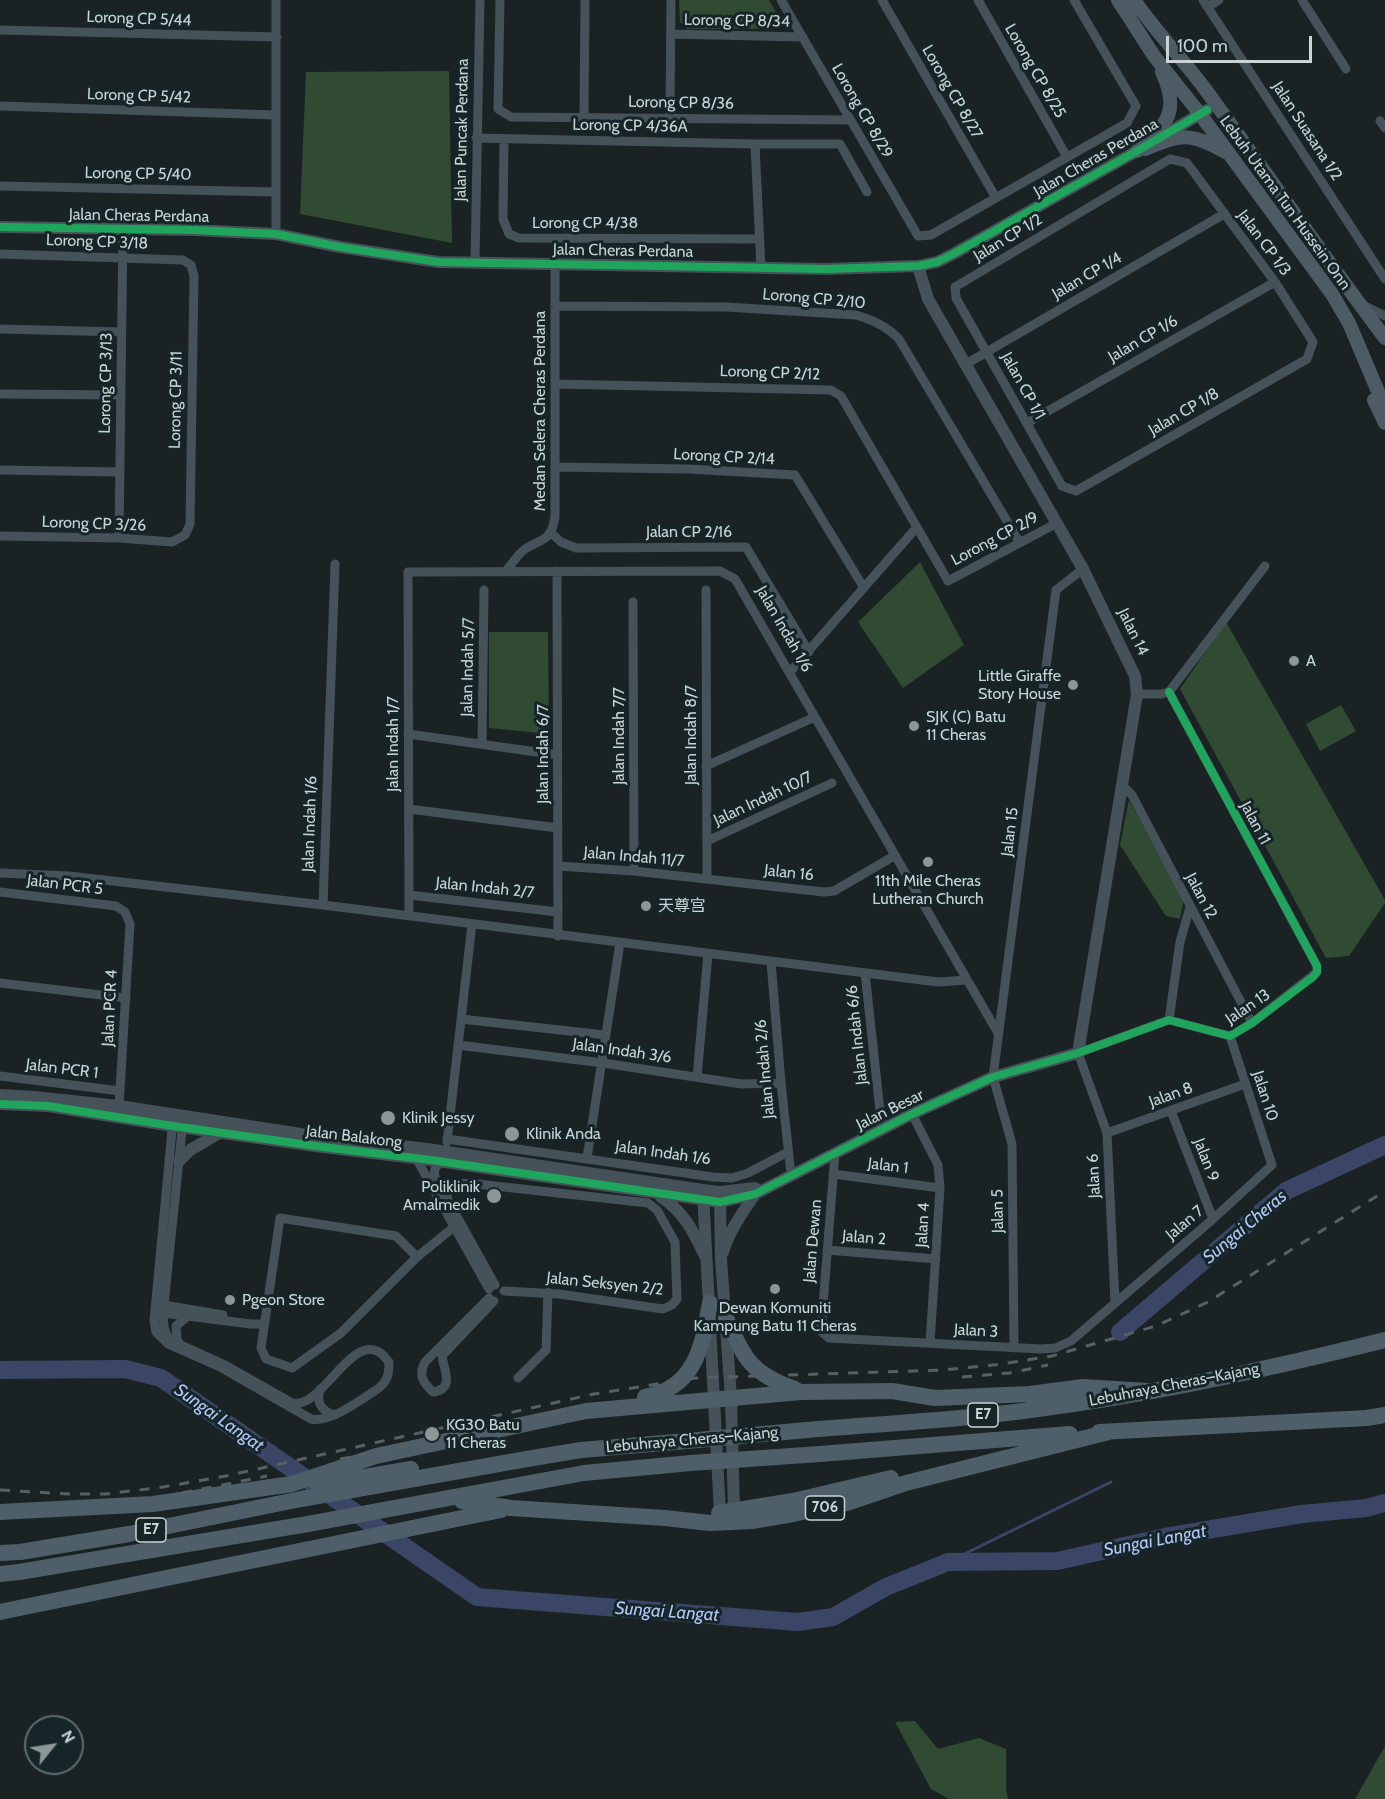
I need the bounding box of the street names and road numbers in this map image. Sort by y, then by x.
street label: Lorong CP 5/44 [86,8,192,30]
street label: Lorong CP 8/34 [684,10,790,32]
street label: Lorong CP 8/25 [1000,21,1070,121]
street label: Lorong CP 8/27 [918,42,986,142]
street label: Jalan Puncak Perdana [451,58,473,202]
street label: Lorong CP 8/29 [827,60,897,162]
street label: Jalan Suasana 1/2 [1268,78,1346,184]
street label: Lorong CP 5/42 [87,85,191,107]
street label: Lorong CP 8/36 [628,92,734,114]
street label: Lebuh Utama Tun Hussein Onn [1215,112,1355,294]
street label: Lorong CP 4/36A [572,115,688,137]
street label: Jalan Cheras Perdana [1030,115,1162,201]
street label: Lorong CP 5/40 [84,163,192,185]
street label: Jalan Cheras Perdana [69,205,209,227]
street label: Jalan CP 1/3 [1233,206,1295,280]
street label: Jalan CP 1/2 [970,210,1046,266]
street label: Lorong CP 4/38 [532,213,638,233]
street label: Lorong CP 3/18 [46,231,148,253]
street label: Jalan Cheras Perdana [553,240,693,262]
street label: Jalan CP 1/4 [1049,248,1125,304]
street label: Lorong CP 2/10 [762,285,866,313]
street label: Medan Selera Cheras Perdana [530,311,550,511]
street label: Jalan CP 1/6 [1105,311,1181,367]
street label: Lorong CP 3/13 [96,332,116,434]
street label: Jalan CP 1/1 [997,349,1049,423]
street label: Lorong CP 3/11 [166,351,186,449]
street label: Lorong CP 2/12 [719,362,821,384]
street label: Jalan CP 1/8 [1145,384,1223,440]
street label: Lorong CP 2/14 [673,445,775,469]
street label: Lorong CP 2/9 [948,508,1042,570]
street label: Lorong CP 3/26 [41,513,147,535]
street label: Jalan CP 2/16 [646,522,732,542]
street label: Jalan Indah 1/6 [752,582,816,676]
street label: Jalan 14 [1113,605,1153,659]
street label: Jalan Indah 5/7 [458,617,478,717]
street label: Jalan Indah 8/7 [681,685,701,785]
street label: Jalan Indah 7/7 [609,687,629,785]
street label: Jalan Indah 1/7 [383,696,403,792]
street label: Jalan Indah 6/7 [533,704,553,804]
street label: Jalan Indah 10/7 [711,768,815,830]
street label: Jalan Indah 1/6 [299,776,321,872]
street label: Jalan 11 [1236,798,1274,848]
street label: Jalan 15 [997,806,1023,858]
street label: Jalan Indah 11/7 [583,843,685,871]
street label: Jalan 16 [763,861,815,885]
street label: Jalan 12 [1181,870,1221,922]
street label: Jalan PCR 5 [26,871,104,899]
street label: Jalan Indah 2/7 [435,873,535,903]
street label: Jalan PCR 4 [98,969,122,1047]
street label: Jalan Indah 6/6 [842,984,872,1086]
street label: Jalan 13 [1222,985,1274,1029]
street label: Jalan Indah 2/6 [751,1019,779,1119]
street label: Jalan Indah 3/6 [571,1035,673,1067]
street label: Jalan PCR 1 [25,1055,99,1083]
street label: Jalan 10 [1248,1068,1282,1124]
street label: Jalan 8 [1146,1078,1196,1112]
street label: Jalan Besar [853,1085,927,1135]
street label: Jalan Balakong [305,1122,403,1152]
street label: Jalan 9 [1189,1136,1223,1184]
street label: Jalan Indah 1/6 [614,1137,712,1169]
street label: Jalan 6 [1083,1153,1105,1199]
street label: Jalan 1 [867,1154,909,1178]
street label: Jalan 5 [988,1189,1008,1233]
street label: Jalan Dewan [800,1199,826,1283]
street label: Jalan 4 [912,1202,934,1248]
street label: Jalan 7 [1162,1202,1208,1244]
street label: Jalan 2 [841,1227,887,1249]
street label: Jalan Seksyen 2/2 [546,1268,664,1300]
street label: Jalan 3 [953,1320,999,1342]
street label: Lebuhraya Cheras–Kajang [1087,1359,1261,1411]
road number: E7 [968,1403,998,1427]
street label: Lebuhraya Cheras–Kajang [605,1423,779,1457]
road number: 706 [806,1496,844,1520]
road number: E7 [136,1518,166,1542]

